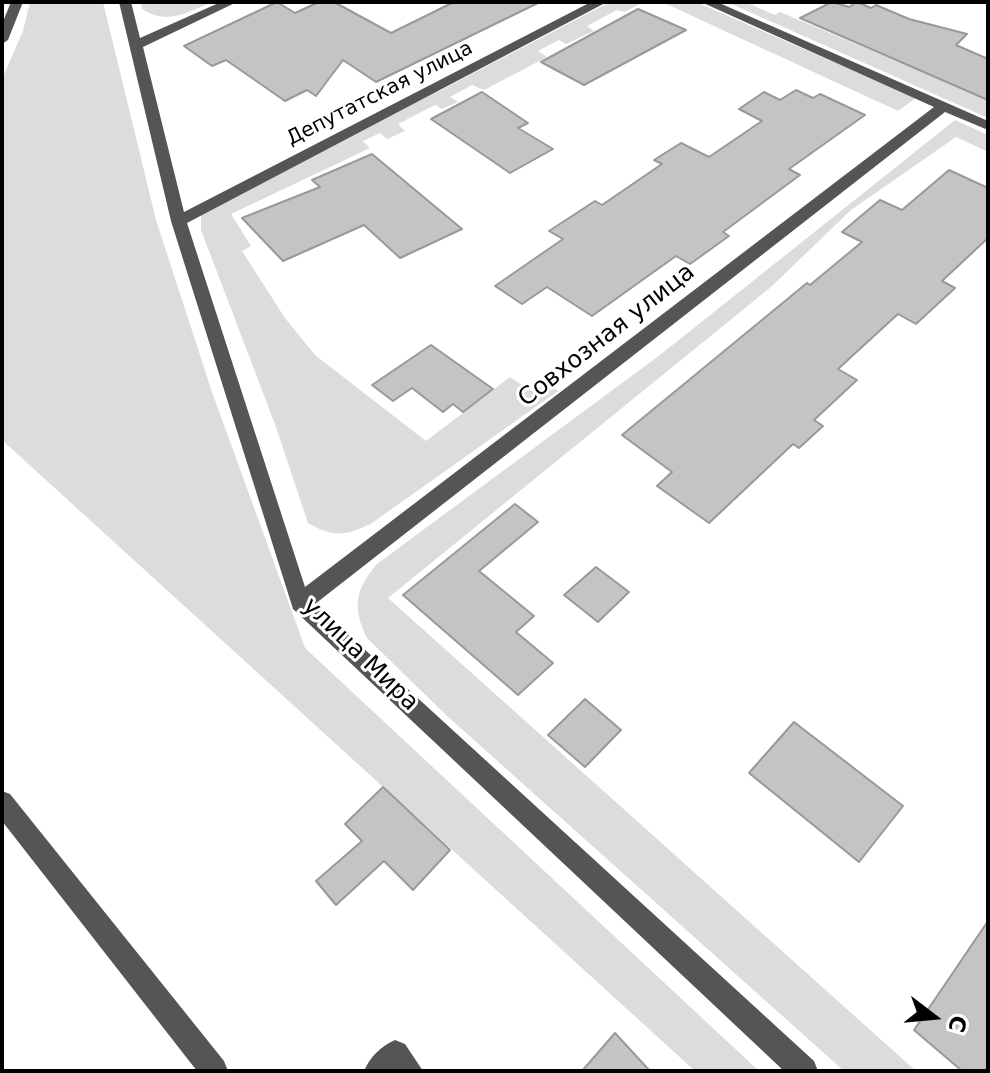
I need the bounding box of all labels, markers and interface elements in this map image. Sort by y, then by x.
street label: Депутатская улица [283,37,477,151]
street label: Совхозная улица [513,258,701,414]
street label: улица Мира [296,593,424,717]
north arrow [894,977,974,1057]
text: С [943,1013,972,1035]

